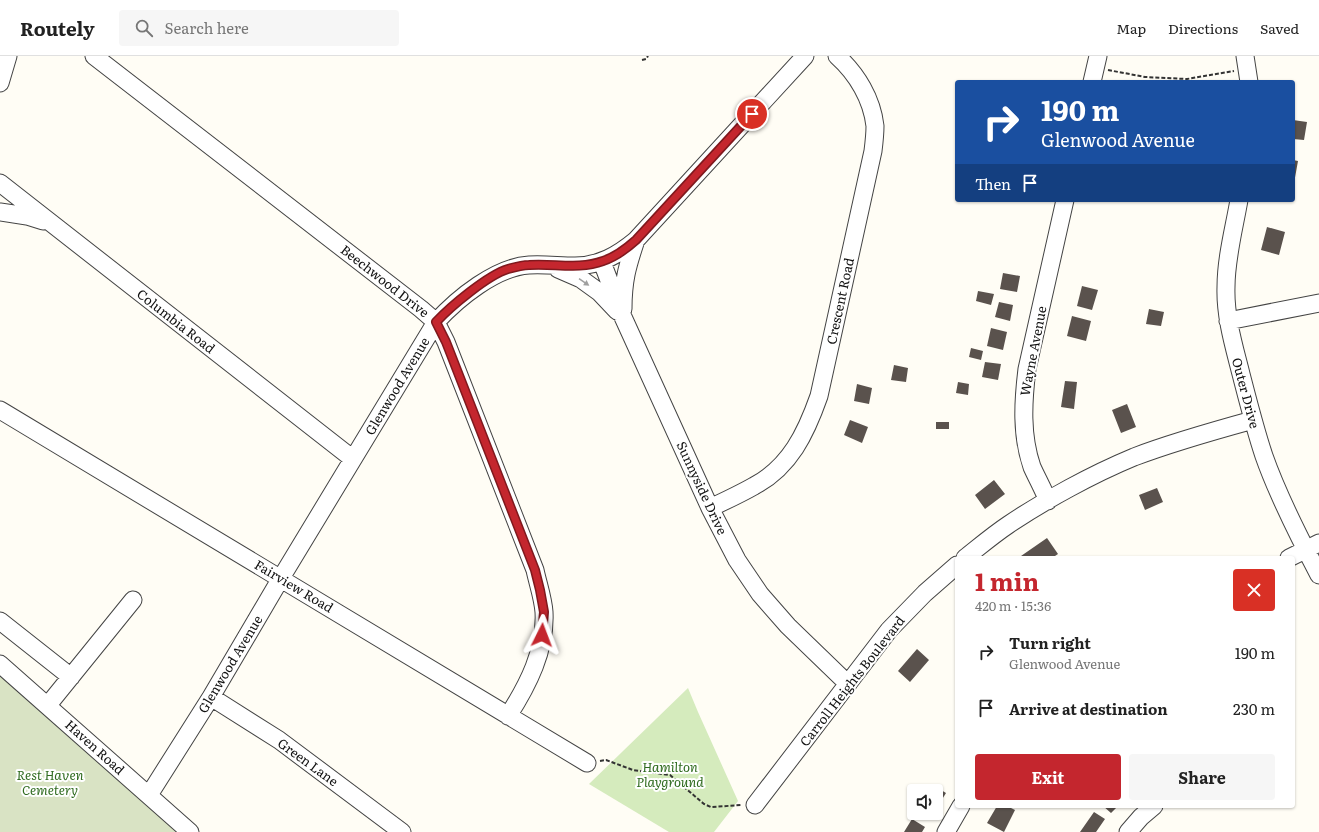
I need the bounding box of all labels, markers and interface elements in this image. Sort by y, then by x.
search box [119,10,399,46]
text: Routely [20,14,95,42]
text: Search here [165,16,249,39]
icon: search [133,17,155,39]
text: Map [1116,18,1146,38]
text: Directions [1168,18,1238,38]
text: Saved [1260,18,1299,38]
text: 190 m [1041,88,1119,130]
icon: right [975,96,1027,148]
pin [735,97,769,131]
icon: arrive [741,103,763,125]
text: Glenwood Avenue [1041,126,1195,153]
text: Then [975,172,1011,195]
icon: arrive [1019,172,1041,194]
street label: Beechwood Drive [337,240,434,321]
street label: Crescent Road [821,256,858,346]
one-way arrow [579,278,589,286]
street label: Columbia Road [133,284,219,357]
street label: Wayne Avenue [1014,304,1051,398]
street label: Glenwood Avenue [360,333,433,438]
street label: Outer Drive [1228,355,1265,431]
street label: Sunnyside Drive [673,438,732,538]
street label: Fairview Road [251,555,337,617]
text: 1 min [975,563,1039,598]
button: close [1233,569,1275,611]
text: 420 m · 15:36 [975,596,1051,615]
street label: Glenwood Avenue [193,611,266,716]
street label: Carroll Heights Boulevard [795,611,909,750]
position arrow [521,614,563,656]
text: Turn right [1009,631,1091,654]
icon: right [975,641,997,663]
text: 190 m [1235,641,1275,664]
text: Glenwood Avenue [1009,654,1120,673]
icon: arrive [975,697,997,719]
text: Arrive at destination [1009,697,1168,720]
text: 230 m [1233,697,1275,720]
street label: Haven Road [61,715,129,779]
street label: Green Lane [274,733,343,790]
button: Exit [975,754,1121,800]
button: Share [1129,754,1275,800]
park label: Hamilton Playground [636,757,704,791]
park label: Rest Haven Cemetery [17,765,84,799]
map controls [907,784,943,820]
button: sound [907,784,943,820]

